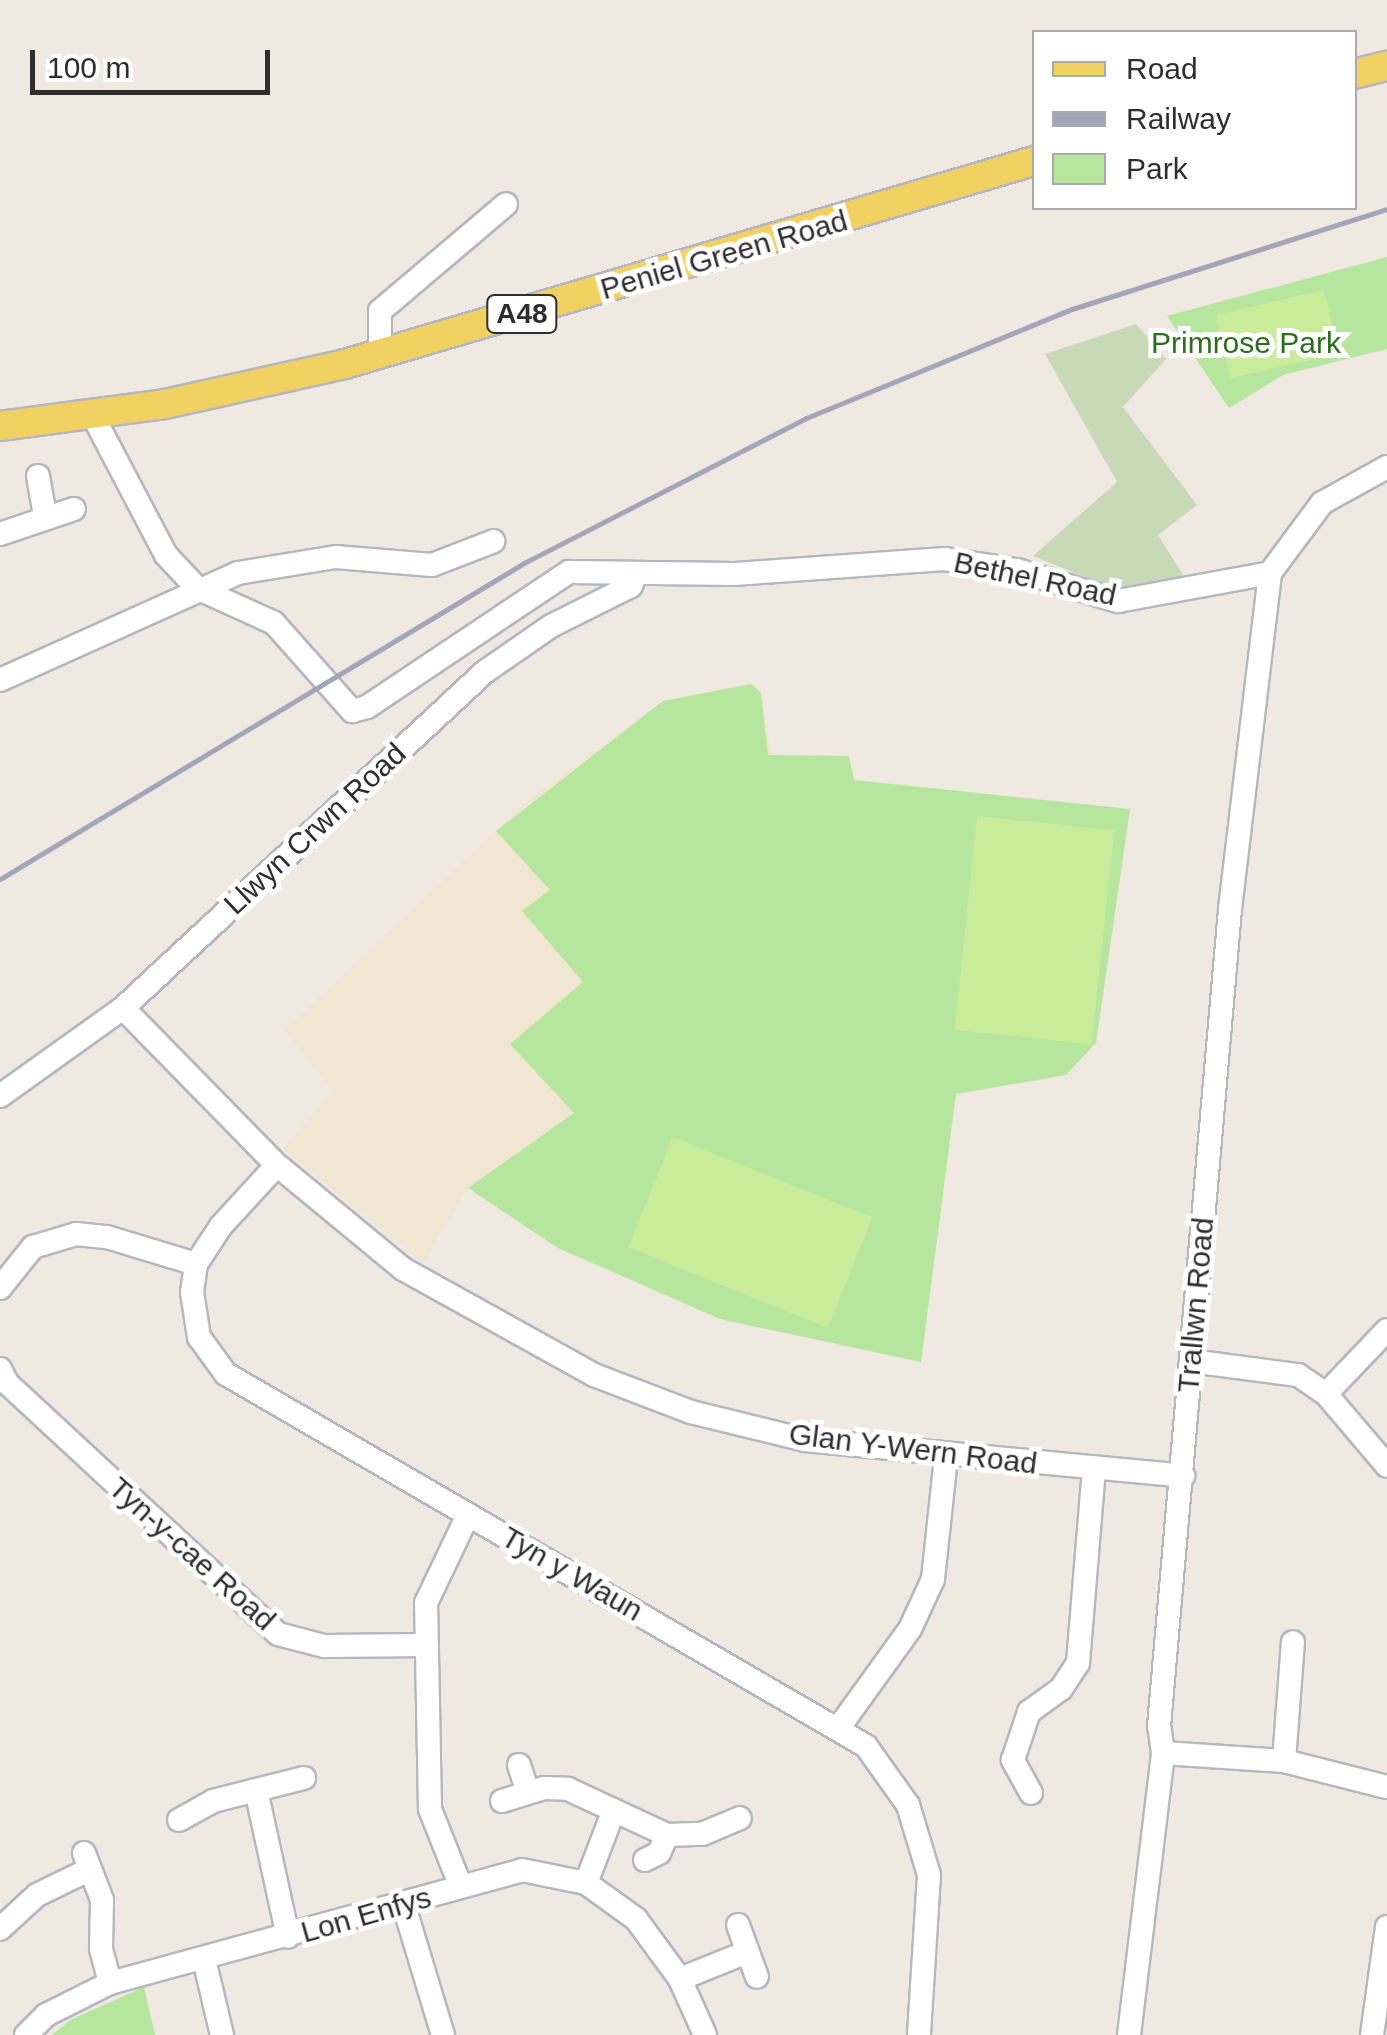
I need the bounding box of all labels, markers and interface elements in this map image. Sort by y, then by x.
scale bar [35,30,275,92]
legend [1032,30,1357,210]
text: 100 m [47,51,130,84]
text: Road [1126,52,1198,85]
text: Railway [1126,102,1231,135]
text: Park [1126,152,1188,185]
street label: Peniel Green Road [596,203,852,307]
road number: A48 [484,291,560,337]
park label: Primrose Park [1151,325,1341,361]
street label: Bethel Road [951,544,1119,614]
street label: Llwyn Crwn Road [217,736,413,922]
street label: Trallwn Road [1170,1216,1222,1394]
street label: Glan Y-Wern Road [787,1416,1039,1482]
street label: Tyn-y-cae Road [101,1470,283,1638]
street label: Tyn y Waun [495,1519,649,1629]
street label: Lon Enfys [297,1879,435,1951]

